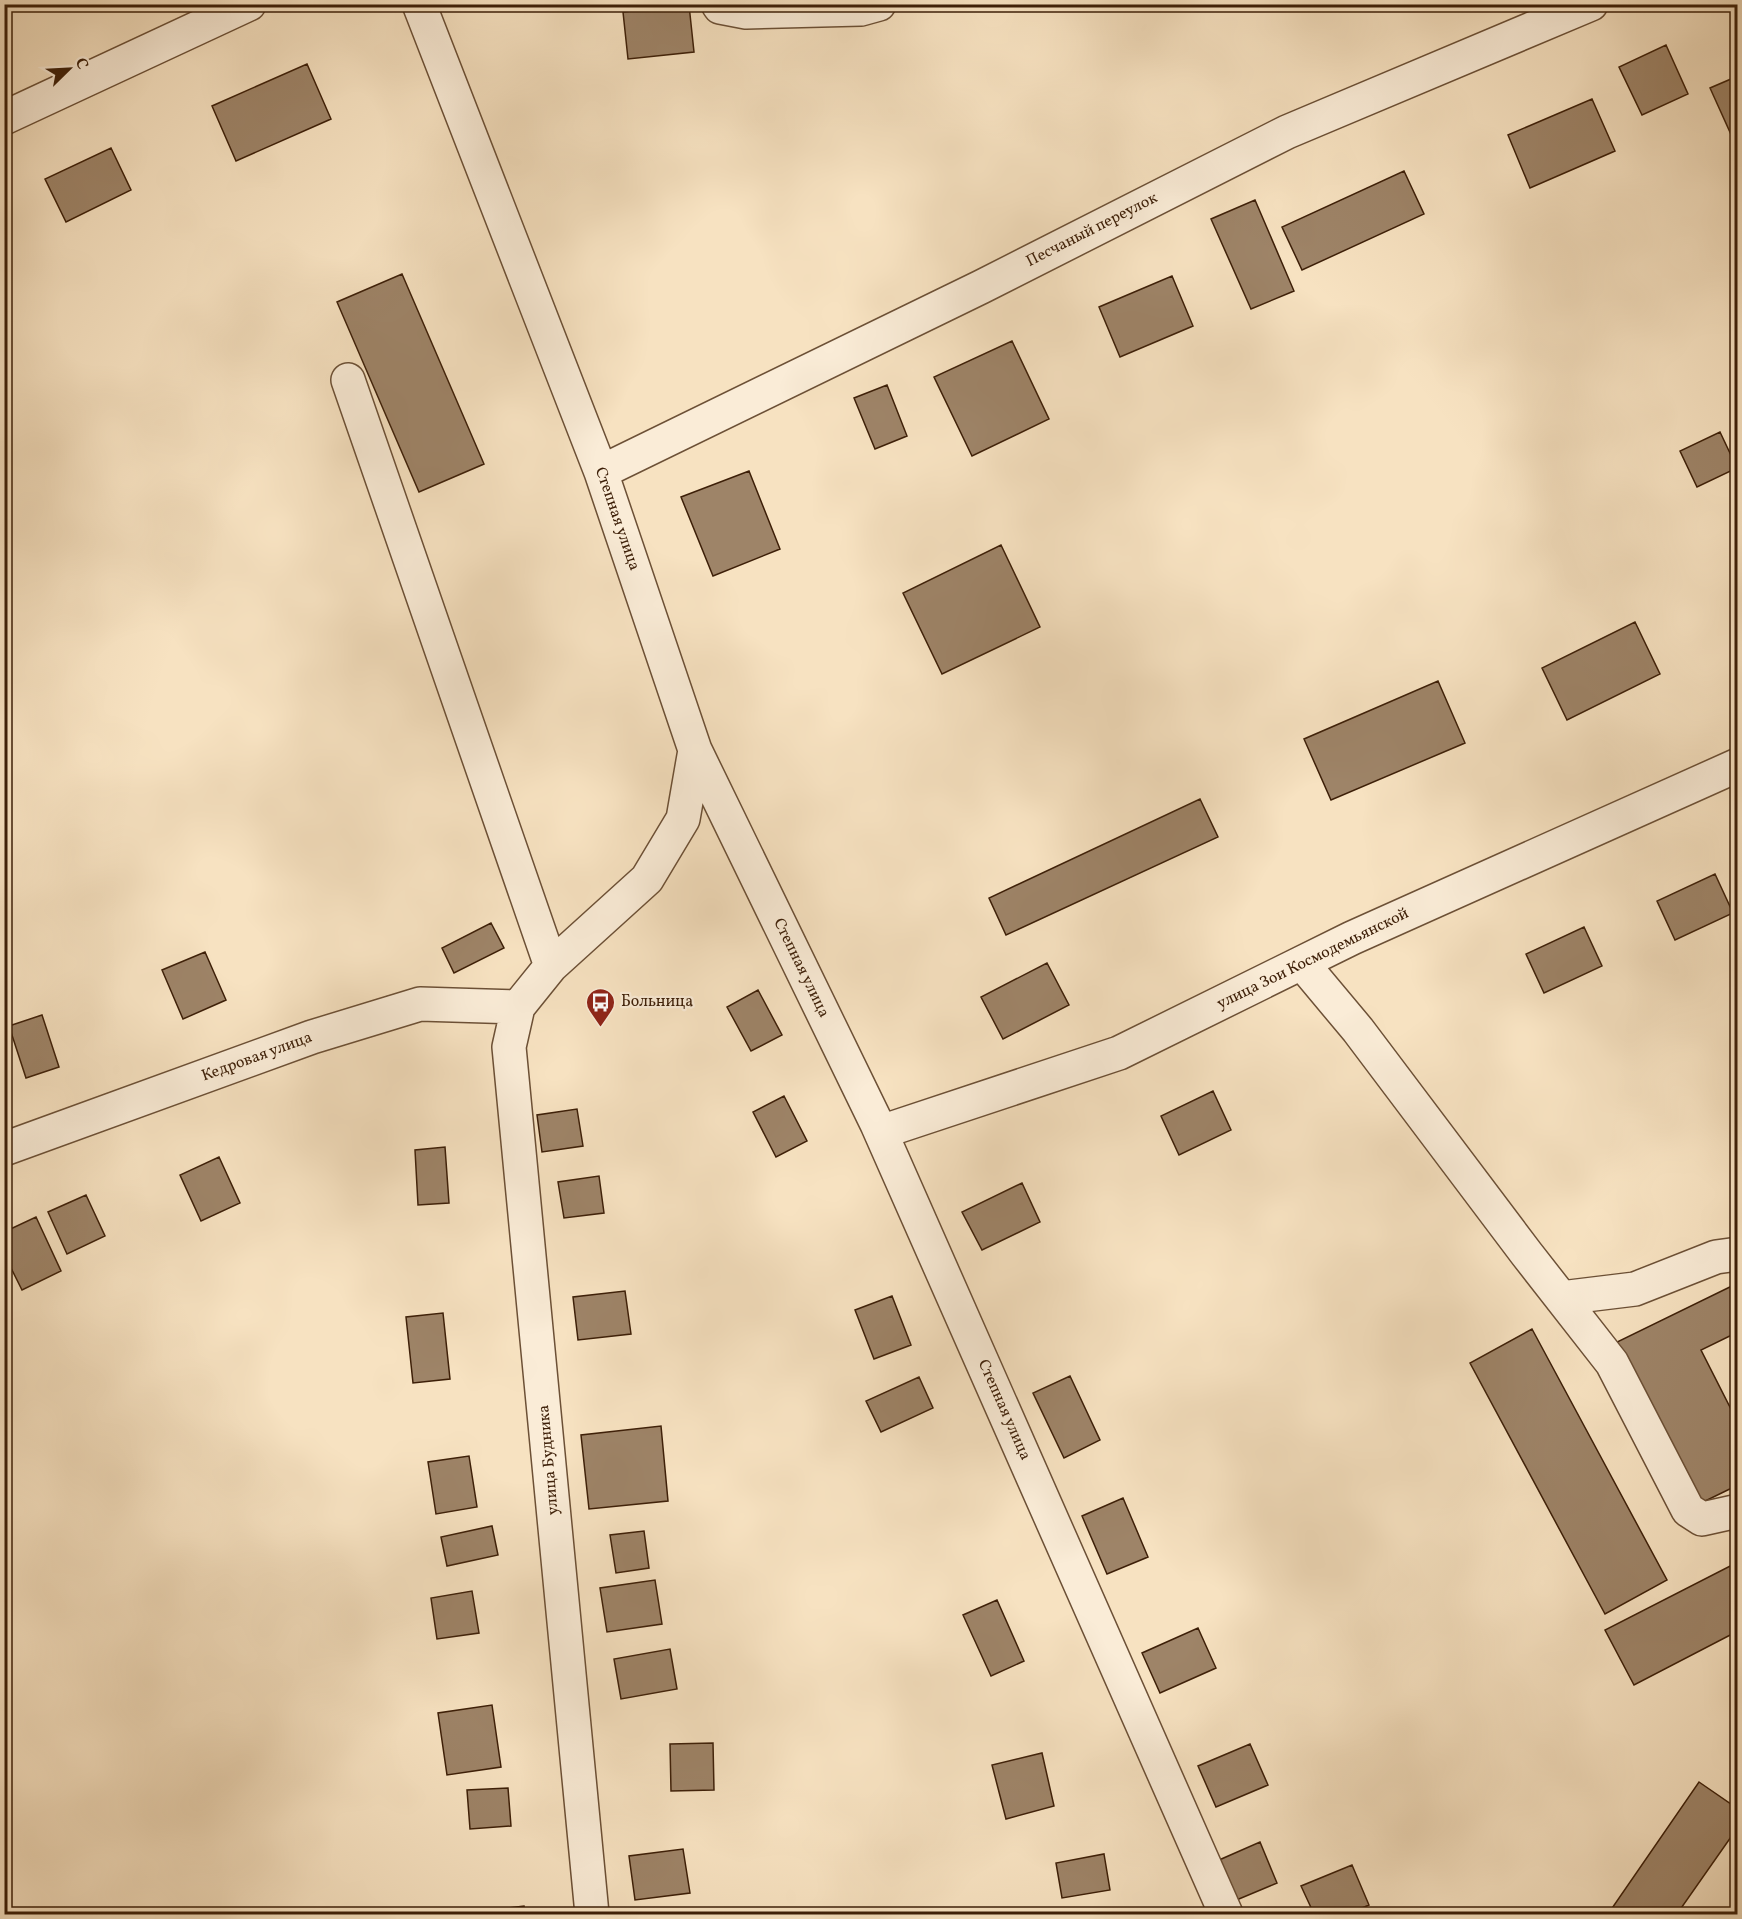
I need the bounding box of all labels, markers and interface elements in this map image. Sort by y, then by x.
north arrow [39,39,99,99]
text: С [69,55,93,73]
street label: Песчаный переулок [1023,187,1162,273]
street label: Степная улица [589,464,645,574]
street label: улица Зои Космодемьянской [1213,903,1413,1015]
street label: Степная улица [767,915,835,1021]
bus stop icon: Больница [584,986,616,1028]
place label: Больница [621,991,693,1013]
street label: Кедровая улица [199,1027,315,1087]
street label: Степная улица [972,1356,1036,1464]
street label: улица Будника [533,1404,565,1516]

